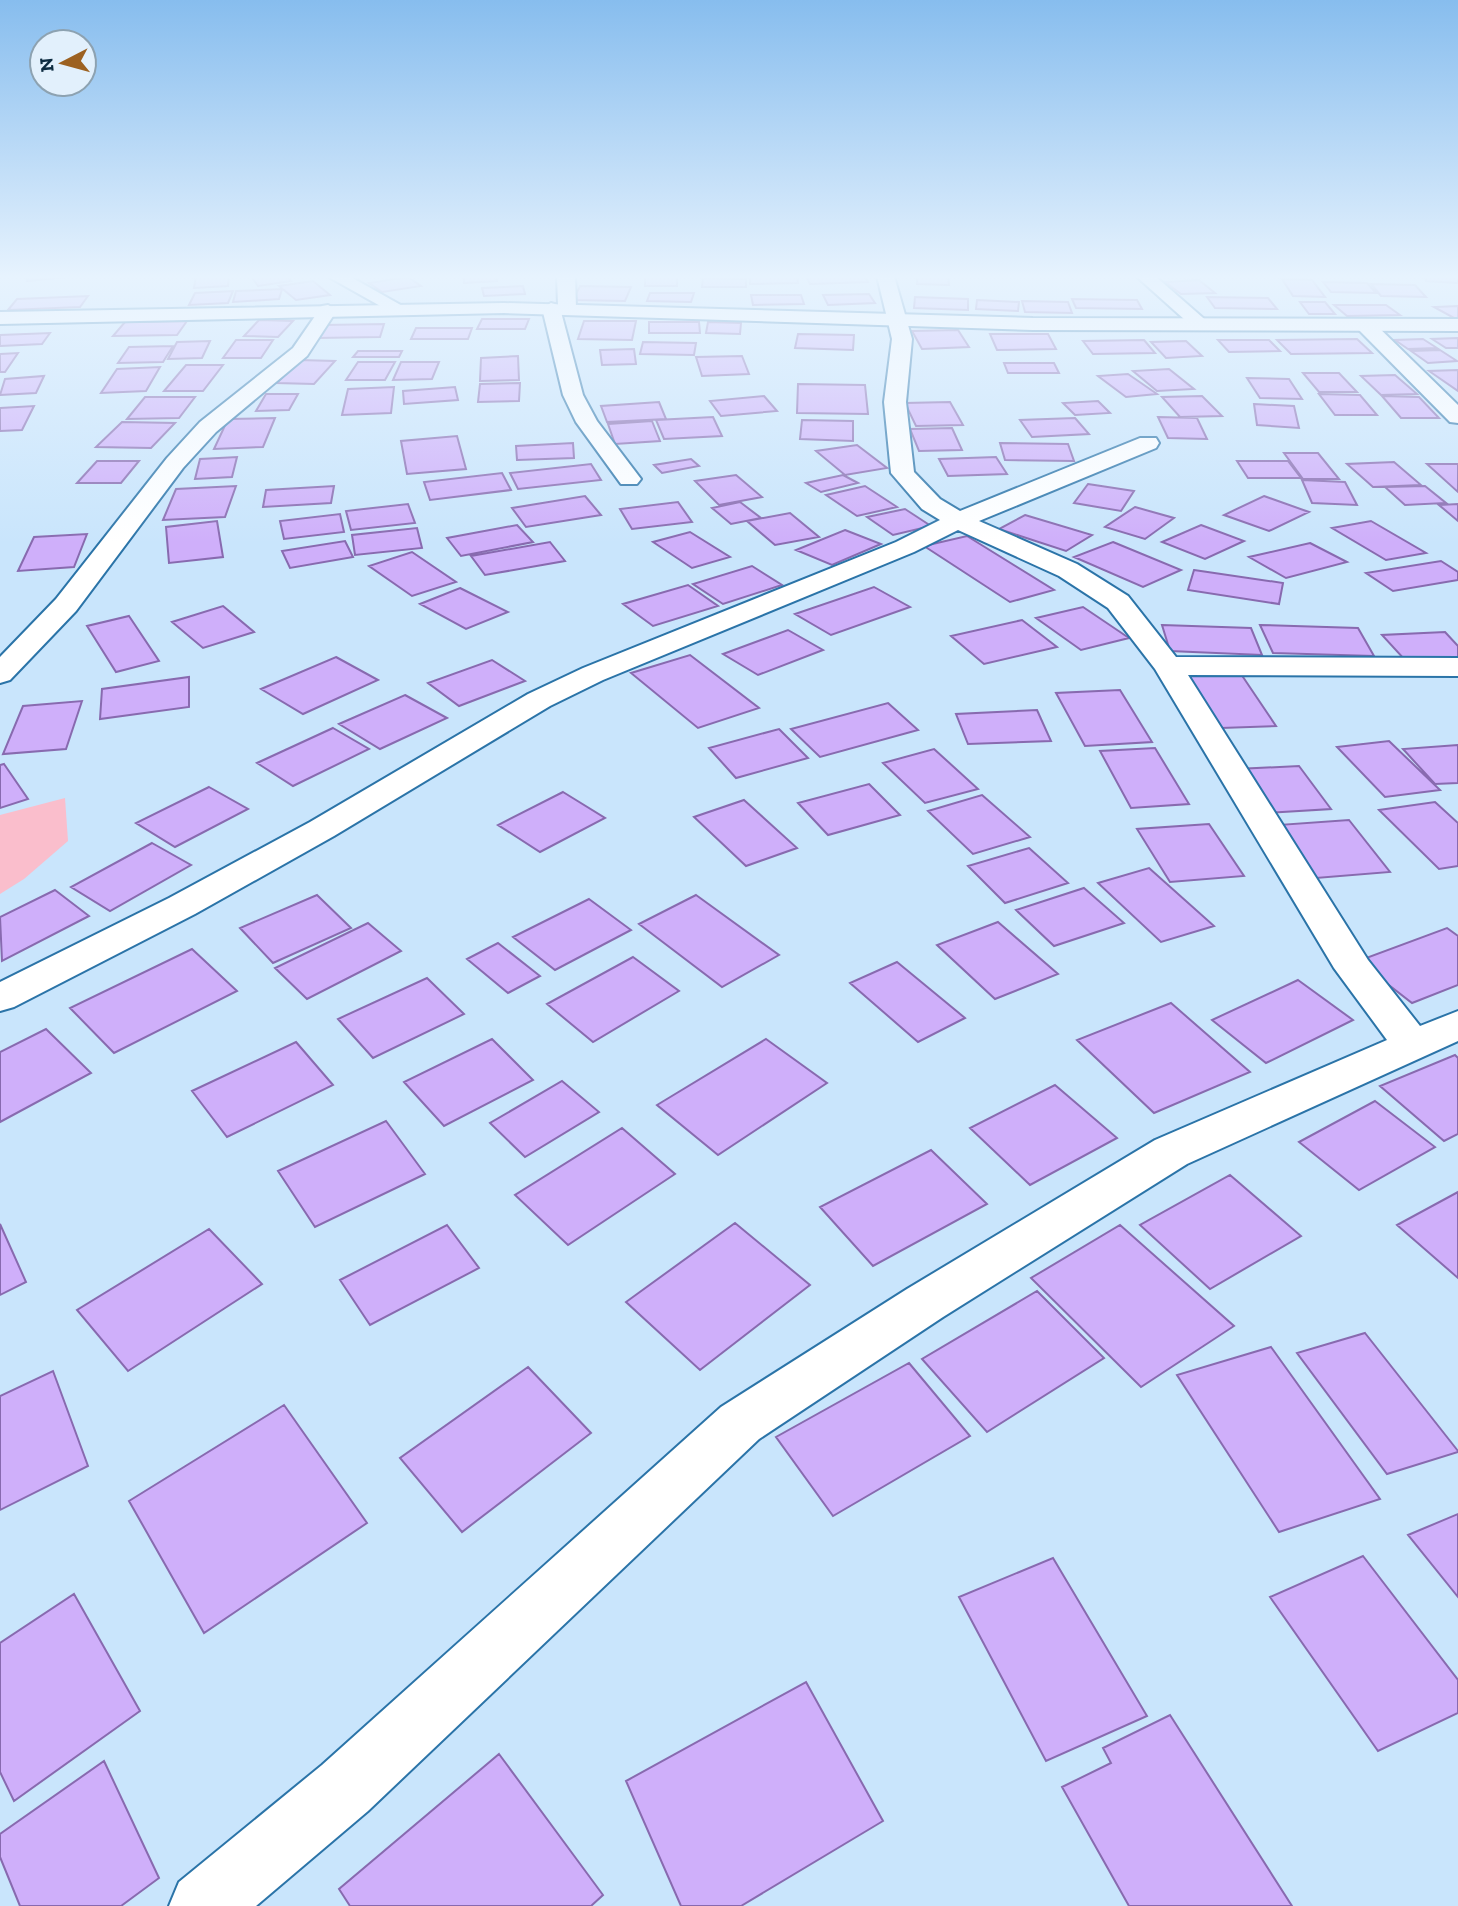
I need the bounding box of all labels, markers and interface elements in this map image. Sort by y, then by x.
north arrow [28,28,98,98]
text: N [34,56,59,73]

